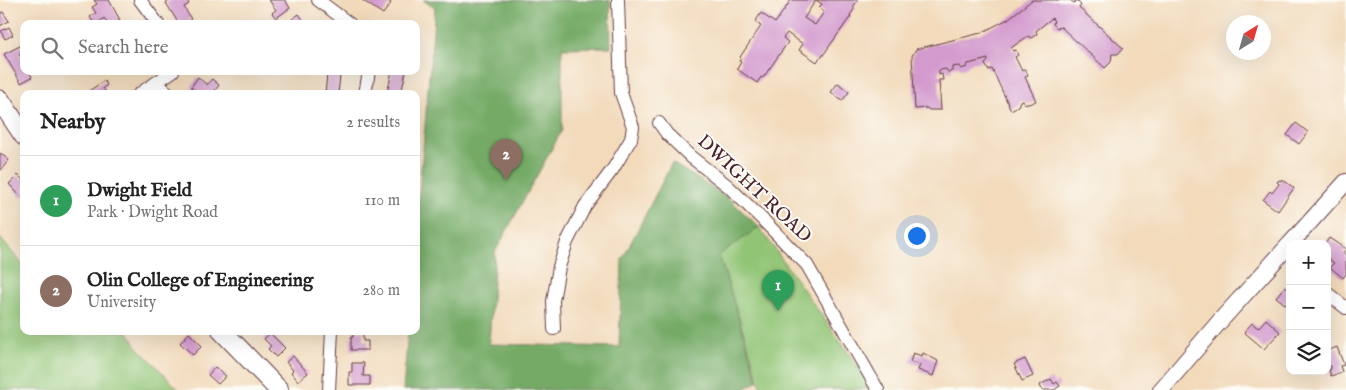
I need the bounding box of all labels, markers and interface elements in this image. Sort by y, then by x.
north arrow [1226,15,1271,60]
search box [20,20,420,75]
icon: search [38,34,66,62]
text: Search here [78,36,169,60]
text: Nearby [40,109,105,136]
text: 2 results [346,113,400,133]
street label: DWIGHT ROAD [692,130,816,248]
pin: 2 [490,139,522,180]
text: Dwight Field [87,179,192,203]
text: 1 [53,191,59,211]
text: 110 m [364,191,400,211]
text: Park · Dwight Road [87,203,218,223]
your location [904,223,930,249]
map controls [1286,240,1331,375]
button: + [1286,240,1331,285]
text: Olin College of Engineering [87,269,313,293]
pin: 1 [762,270,794,311]
text: 2 [52,281,60,301]
text: 280 m [363,281,400,301]
button: − [1286,285,1331,330]
text: University [87,293,156,313]
button: layers [1286,330,1331,375]

